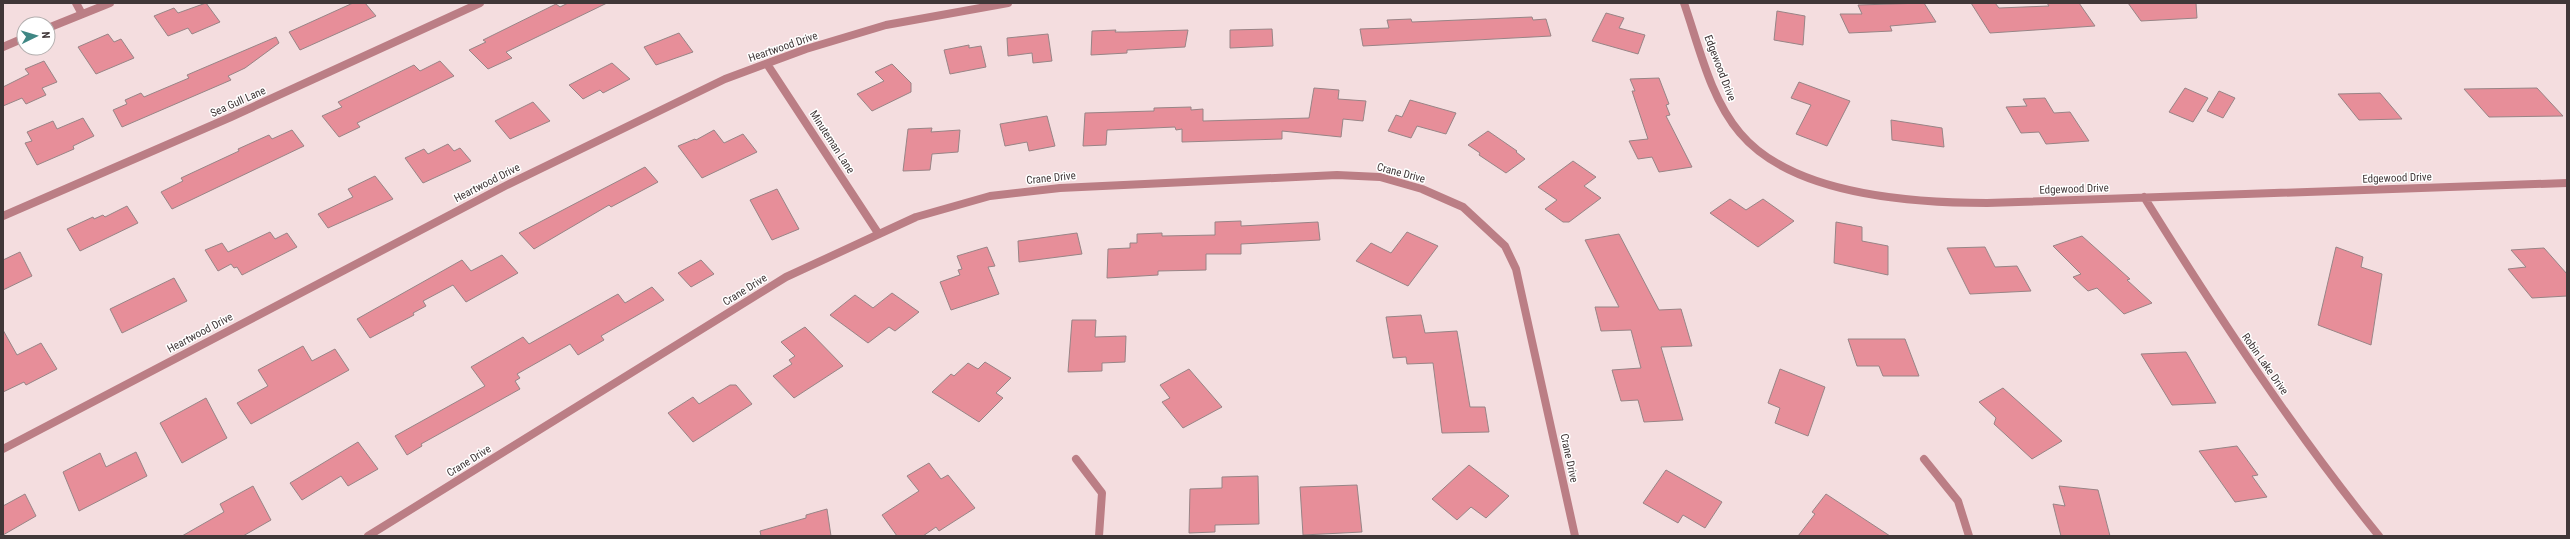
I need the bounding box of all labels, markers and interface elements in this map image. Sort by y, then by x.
north arrow [16,16,56,56]
street label: Heartwood Drive [747,29,819,65]
text: N [39,31,52,39]
street label: Edgewood Drive [1701,33,1739,103]
street label: Sea Gull Lane [208,84,268,120]
street label: Minuteman Lane [807,108,857,176]
street label: Crane Drive [1375,160,1427,186]
street label: Heartwood Drive [452,161,522,205]
street label: Crane Drive [1026,169,1076,187]
street label: Edgewood Drive [2362,170,2432,186]
street label: Edgewood Drive [2039,181,2109,197]
street label: Crane Drive [721,271,769,309]
street label: Heartwood Drive [165,310,235,356]
street label: Robin Lake Drive [2239,331,2291,397]
street label: Crane Drive [1557,432,1581,484]
street label: Crane Drive [445,442,493,480]

